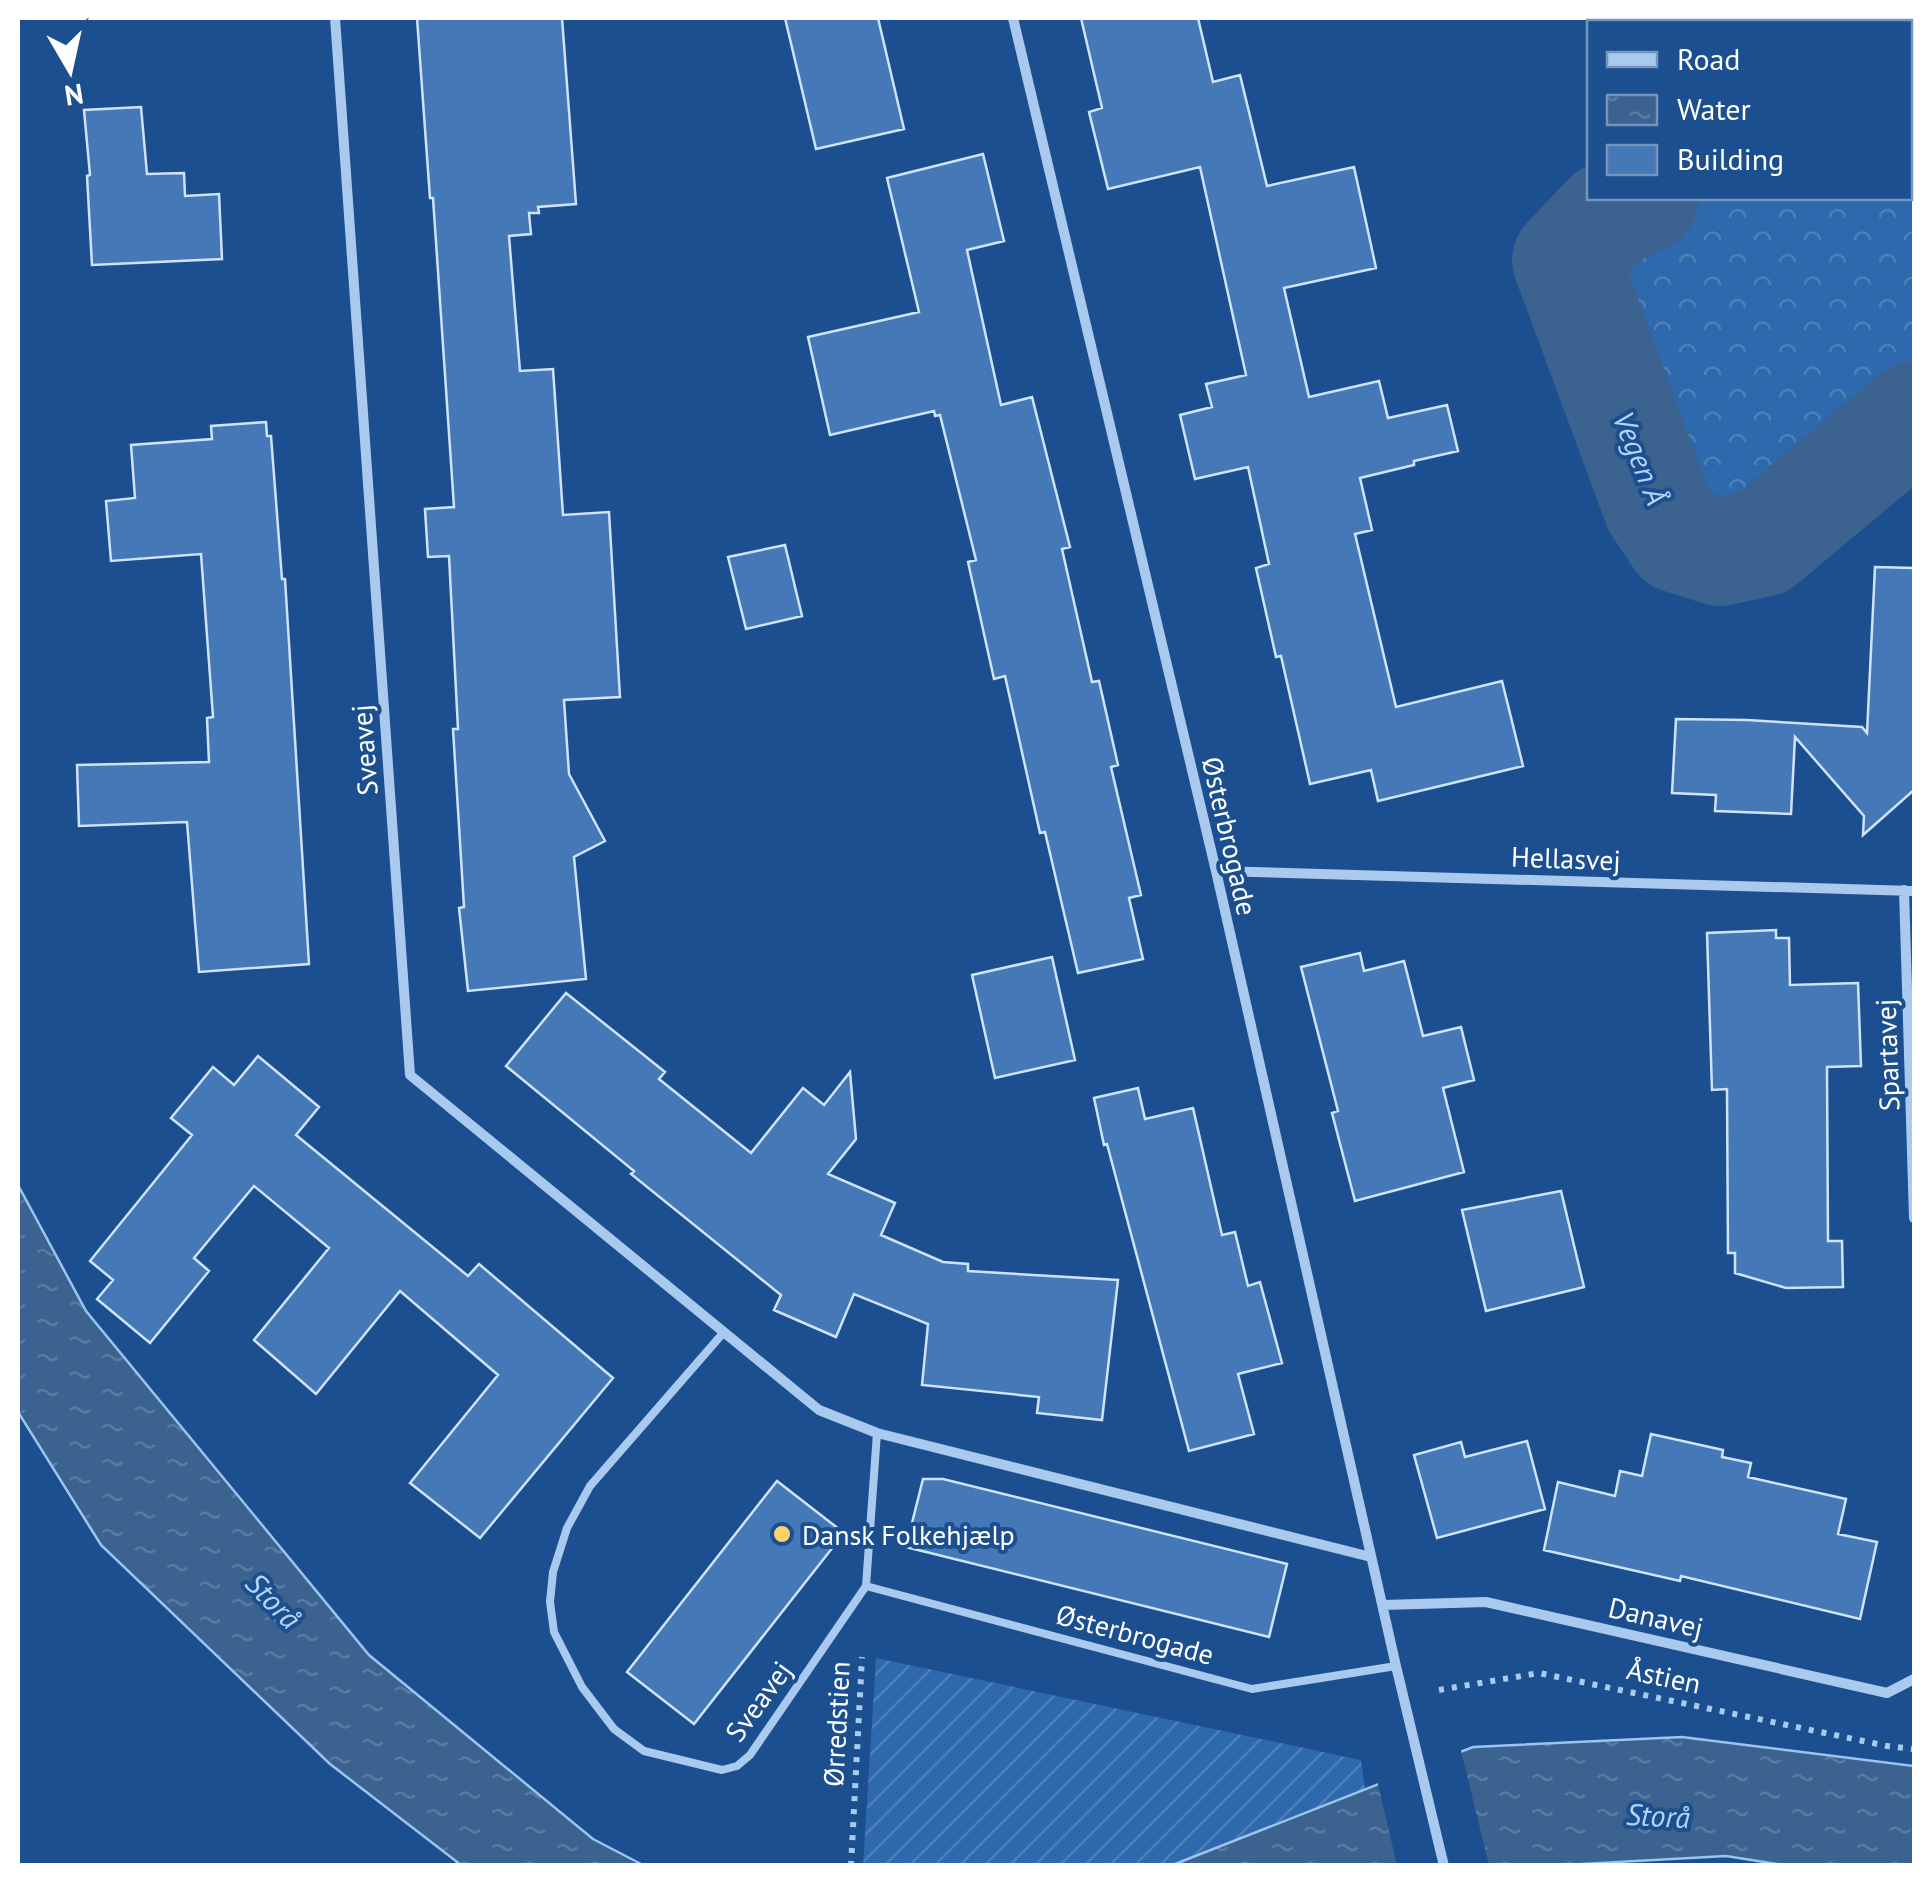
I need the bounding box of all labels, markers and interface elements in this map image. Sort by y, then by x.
north arrow [20,20,120,120]
legend [1587,20,1912,200]
text: Road [1677,39,1741,78]
text: N [62,75,86,115]
text: Water [1677,89,1751,128]
text: Building [1677,139,1784,178]
water label: Vegen Å [1605,405,1677,511]
street label: Sveavej [342,703,386,797]
street label: Østerbrogade [1194,753,1266,919]
street label: Hellasvej [1510,838,1622,878]
street label: Spartavej [1867,998,1907,1112]
place label: Dansk Folkehjælp [802,1516,1015,1553]
marker: Dansk Folkehjælp [771,1523,793,1545]
water label: Storå [238,1563,310,1637]
street label: Danavej [1605,1588,1707,1646]
street label: Østerbrogade [1052,1595,1218,1673]
street label: Åstien [1624,1650,1704,1702]
street label: Sveavej [716,1653,800,1749]
street label: Ørredstien [814,1660,858,1788]
water label: Storå [1625,1794,1691,1836]

